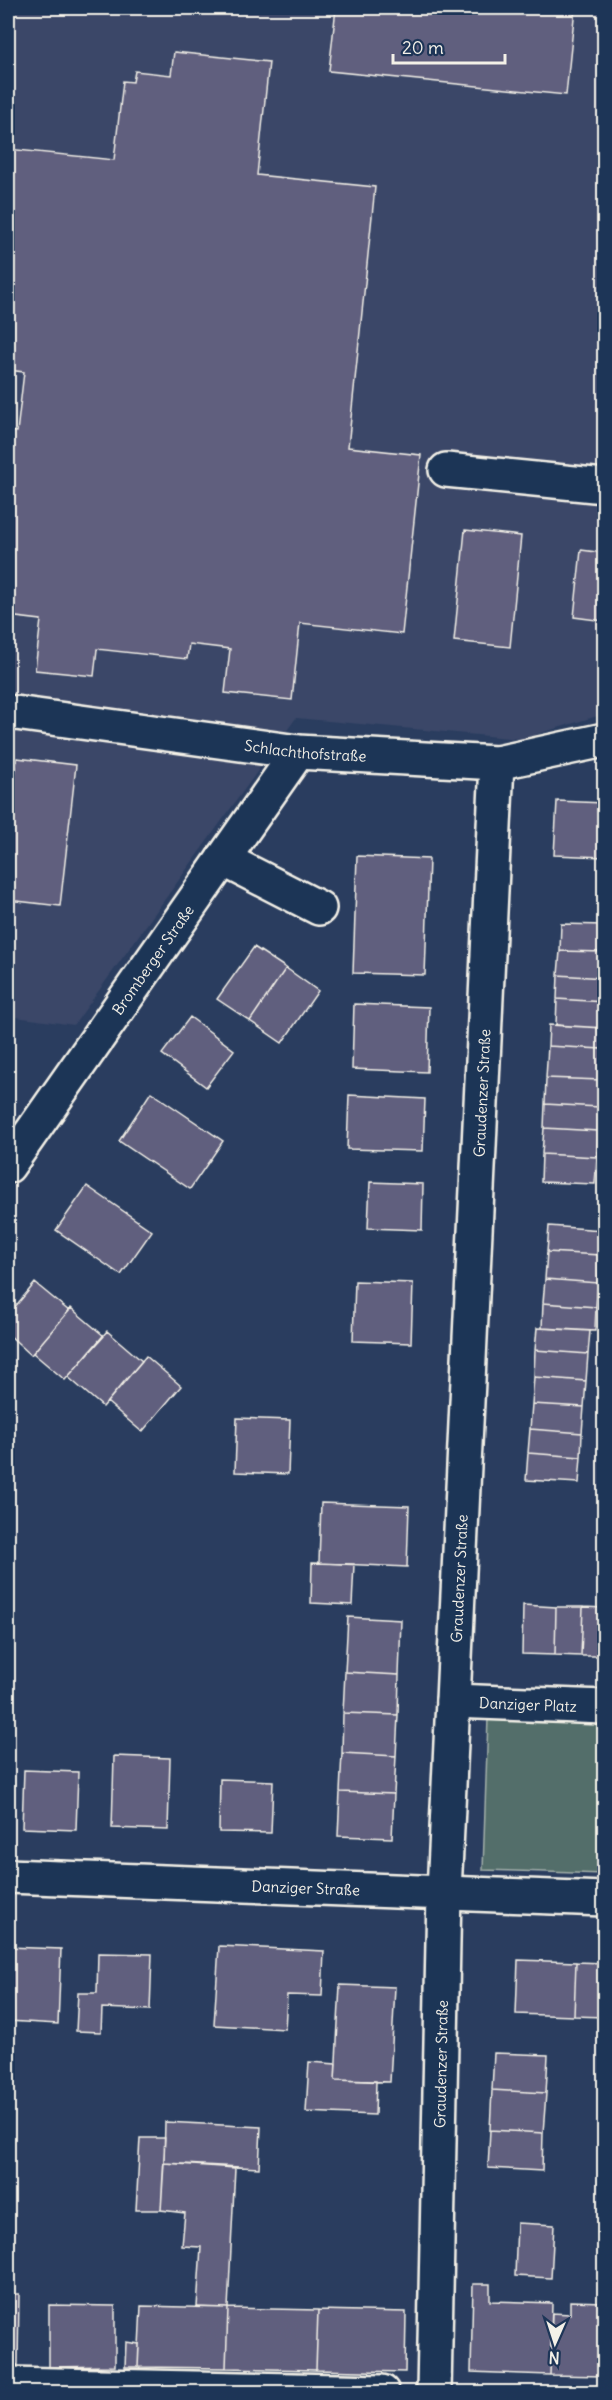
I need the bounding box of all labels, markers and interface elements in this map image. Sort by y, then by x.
scale bar [393,27,506,65]
text: 20 m [402,36,444,59]
street label: Schlachthofstraße [243,735,367,765]
street label: Bromberger Straße [108,901,198,1018]
street label: Graudenzer Straße [469,1028,494,1157]
street label: Graudenzer Straße [446,1514,471,1643]
street label: Danziger Platz [479,1693,577,1715]
street label: Danziger Straße [251,1876,360,1899]
street label: Graudenzer Straße [430,2000,451,2128]
north arrow [525,2313,585,2373]
text: N [548,2348,560,2368]

